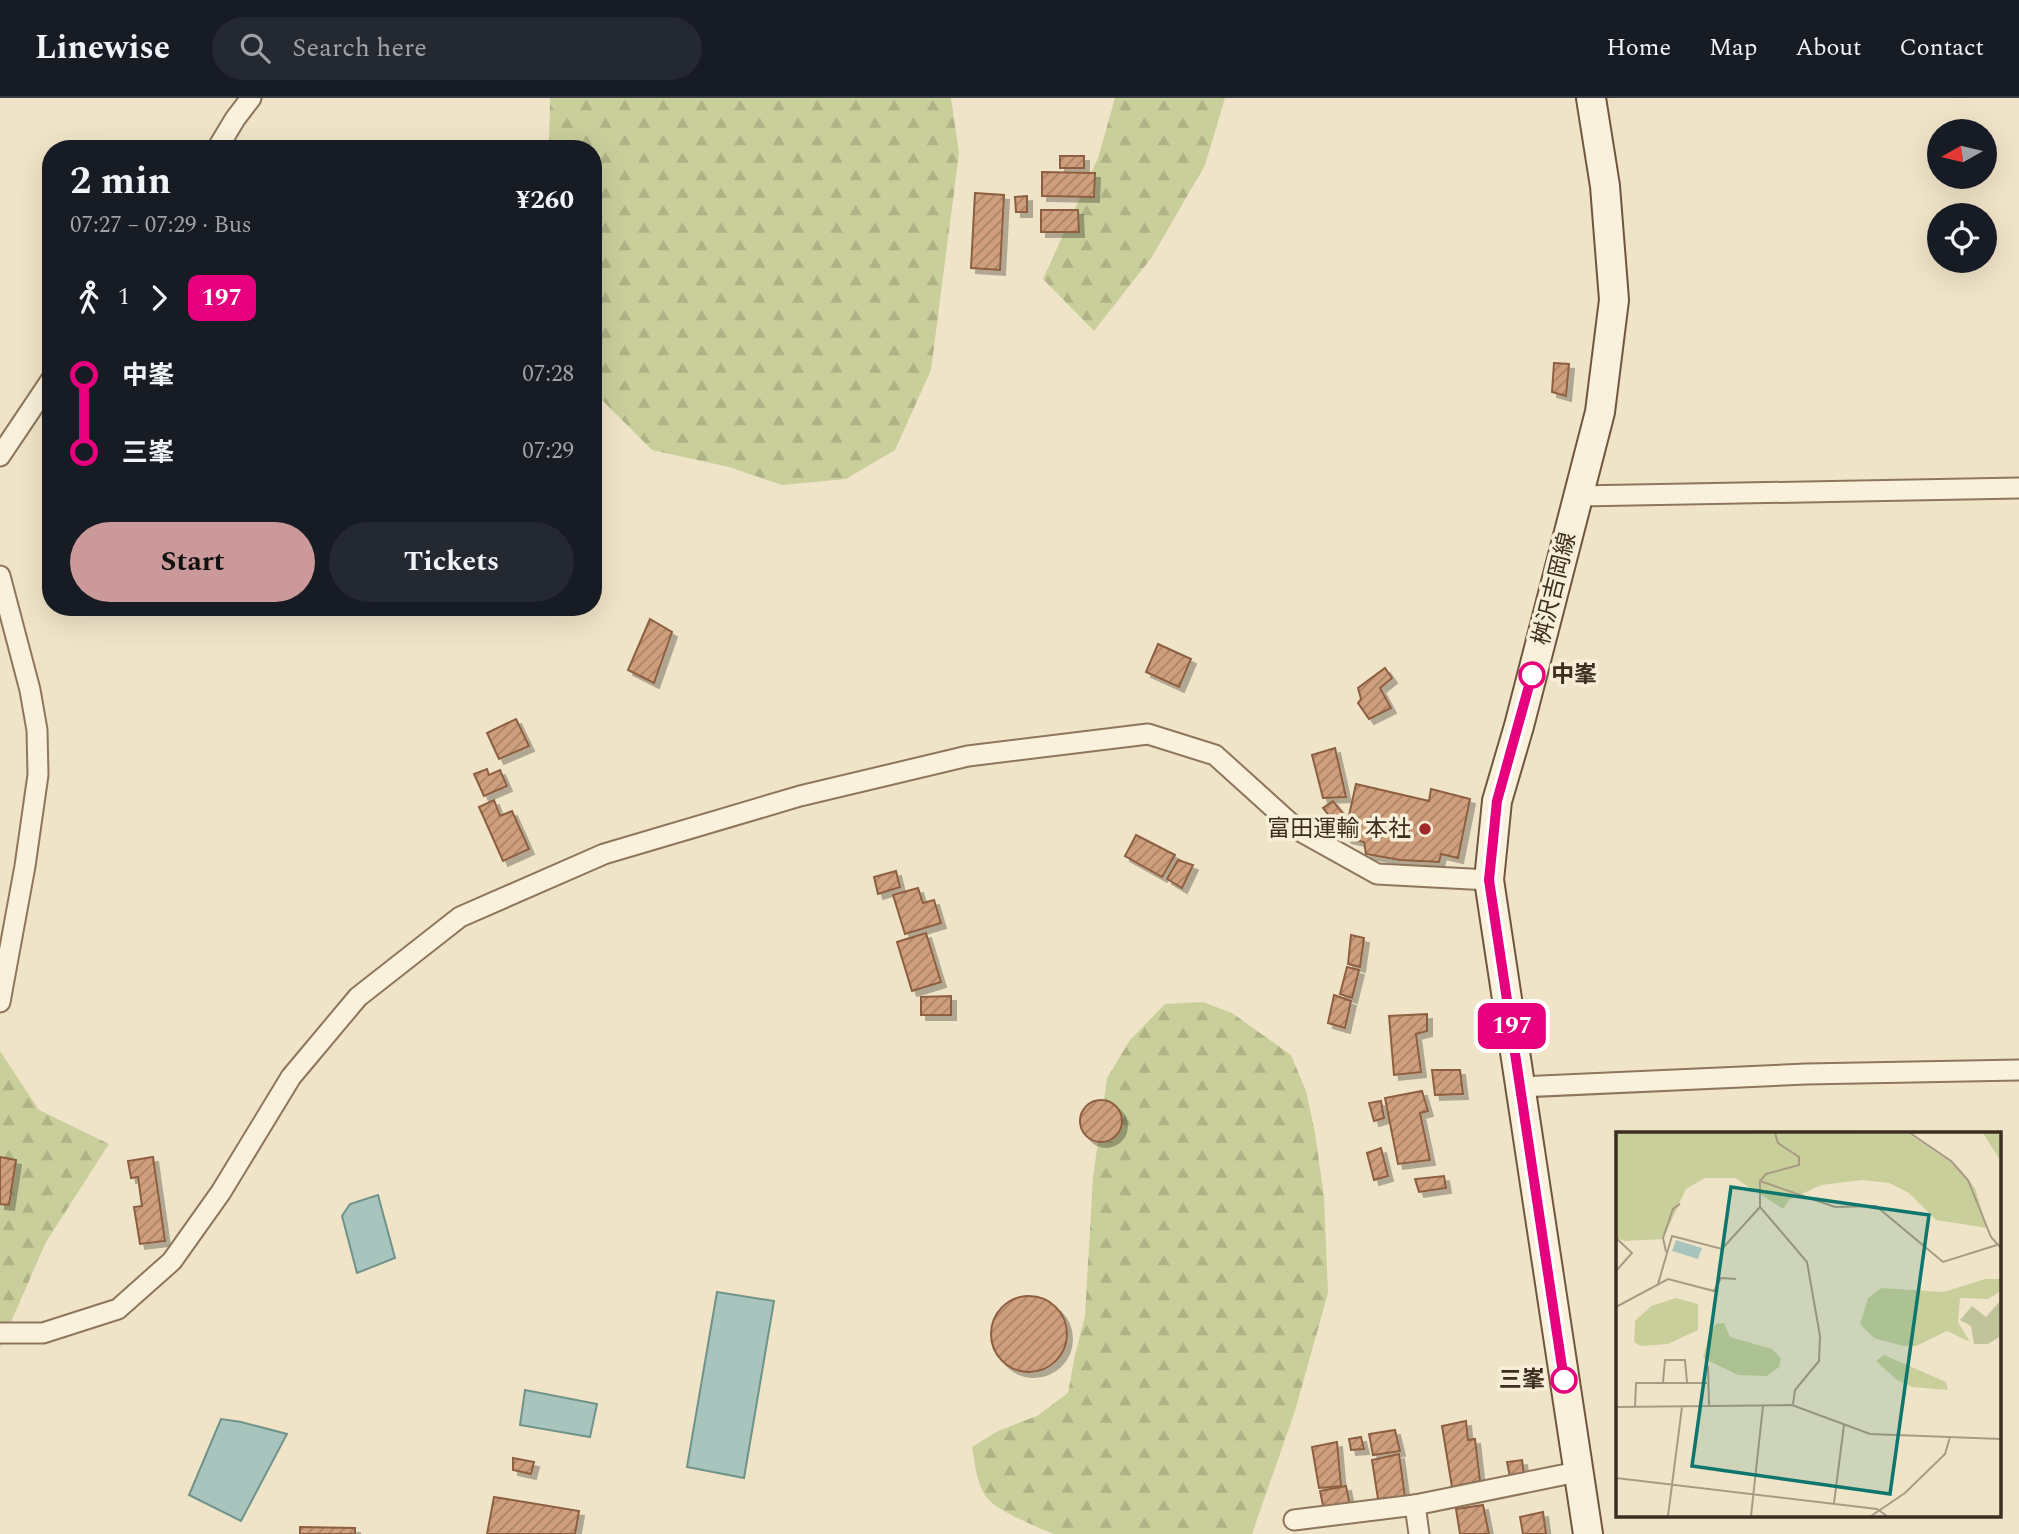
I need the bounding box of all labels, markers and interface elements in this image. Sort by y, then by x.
search box [212,17,702,80]
text: Linewise [35,23,170,73]
text: Search here [292,28,427,68]
icon: search [236,29,274,67]
text: Home [1606,30,1671,66]
text: Map [1709,30,1757,66]
text: About [1795,30,1861,66]
text: Contact [1899,30,1984,66]
north arrow [1927,119,1997,189]
map controls [1927,119,1997,273]
text: 2 min [70,153,171,211]
text: ¥260 [516,180,574,220]
button: locate [1927,203,1997,273]
text: 07:27 – 07:29 · Bus [70,208,252,243]
icon: walk [70,279,108,317]
icon: forward [140,279,178,317]
text: 1 [118,280,130,315]
text: 197 [202,280,242,316]
text: 中峯 [122,356,174,396]
text: 07:28 [522,357,574,392]
text: 三峯 [122,433,174,473]
text: 07:29 [522,434,574,469]
button: Start [70,522,315,602]
button: Tickets [329,522,574,602]
street label: 桝沢吉岡線 [1524,529,1586,649]
place label: 中峯 [1551,658,1597,693]
marker: 中峯 [1519,662,1545,688]
place label: 富田運輸 本社 [1267,812,1411,847]
marker: 富田運輸 本社 [1417,821,1433,837]
line badge: 197 [1472,1003,1552,1049]
text: 197 [1492,1008,1532,1044]
inset map [1616,1132,2002,1516]
place label: 三峯 [1499,1363,1545,1398]
marker: 三峯 [1551,1367,1577,1393]

